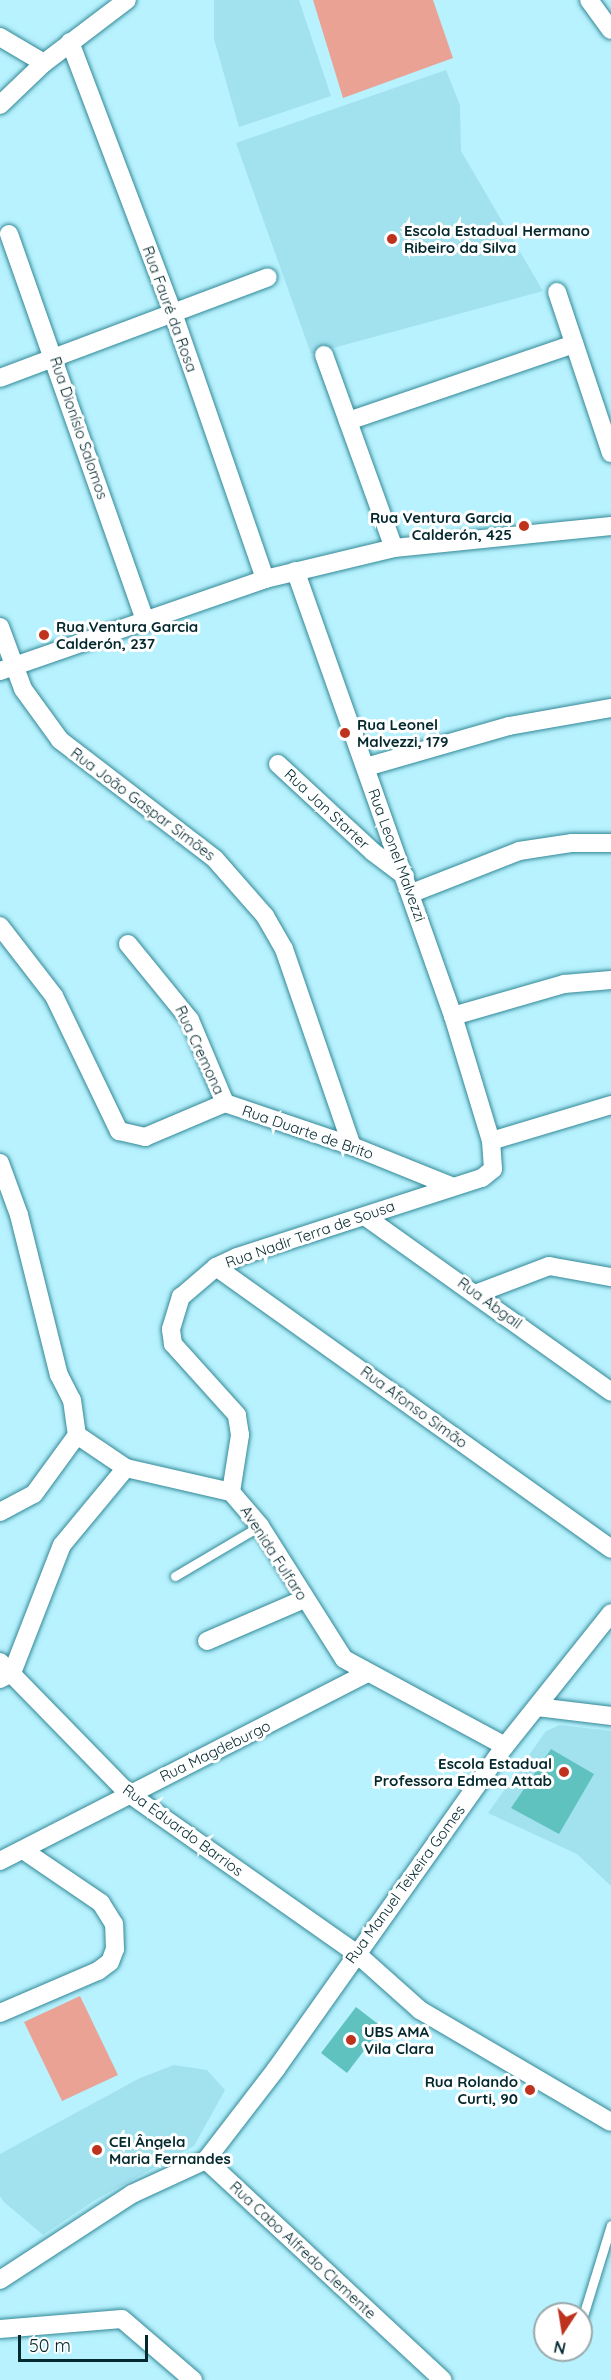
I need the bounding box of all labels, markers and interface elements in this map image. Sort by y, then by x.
place label: Escola Estadual Hermano Ribeiro da Silva [404,221,590,256]
marker: Escola Estadual Hermano Ribeiro da Silva [385,232,399,246]
street label: Rua Fauré da Rosa [139,244,201,374]
street label: Rua Dionísio Salomos [46,354,112,502]
place label: Rua Ventura Garcia Calderón, 425 [370,508,512,543]
marker: Rua Ventura Garcia Calderón, 425 [517,519,531,533]
place label: Rua Ventura Garcia Calderón, 237 [56,617,198,652]
marker: Rua Ventura Garcia Calderón, 237 [37,628,51,642]
place label: Rua Leonel Malvezzi, 179 [357,715,449,750]
marker: Rua Leonel Malvezzi, 179 [338,726,352,740]
street label: Rua João Gaspar Simões [67,744,219,864]
street label: Rua Jan Starter [281,765,373,853]
street label: Rua Leonel Malvezzi [365,786,429,924]
street label: Rua Cremona [172,1003,228,1097]
street label: Rua Duarte de Brito [240,1101,376,1163]
street label: Rua Nadir Terra de Sousa [223,1197,397,1271]
street label: Rua Abgail [454,1274,526,1332]
street label: Rua Afonso Simão [357,1362,471,1452]
street label: Avenida Fulfaro [237,1502,311,1604]
street label: Rua Magdeburgo [157,1716,273,1786]
place label: Escola Estadual Professora Edmea Attab [374,1754,552,1789]
marker: Escola Estadual Professora Edmea Attab [557,1765,571,1779]
street label: Rua Eduardo Barrios [119,1780,247,1880]
street label: Rua Manuel Teixeira Gomes [341,1801,469,1967]
place label: UBS AMA Vila Clara [364,2022,434,2057]
marker: UBS AMA Vila Clara [342,2031,360,2049]
place label: Rua Rolando Curti, 90 [425,2072,518,2107]
marker: Rua Rolando Curti, 90 [523,2083,537,2097]
place label: CEI Ângela Maria Fernandes [109,2132,231,2167]
marker: CEI Ângela Maria Fernandes [90,2143,104,2157]
street label: Rua Cabo Alfredo Clemente [226,2177,380,2323]
north arrow [533,2302,593,2362]
scale bar [21,2323,152,2361]
text: 50 m [29,2334,71,2357]
text: N [552,2337,568,2359]

